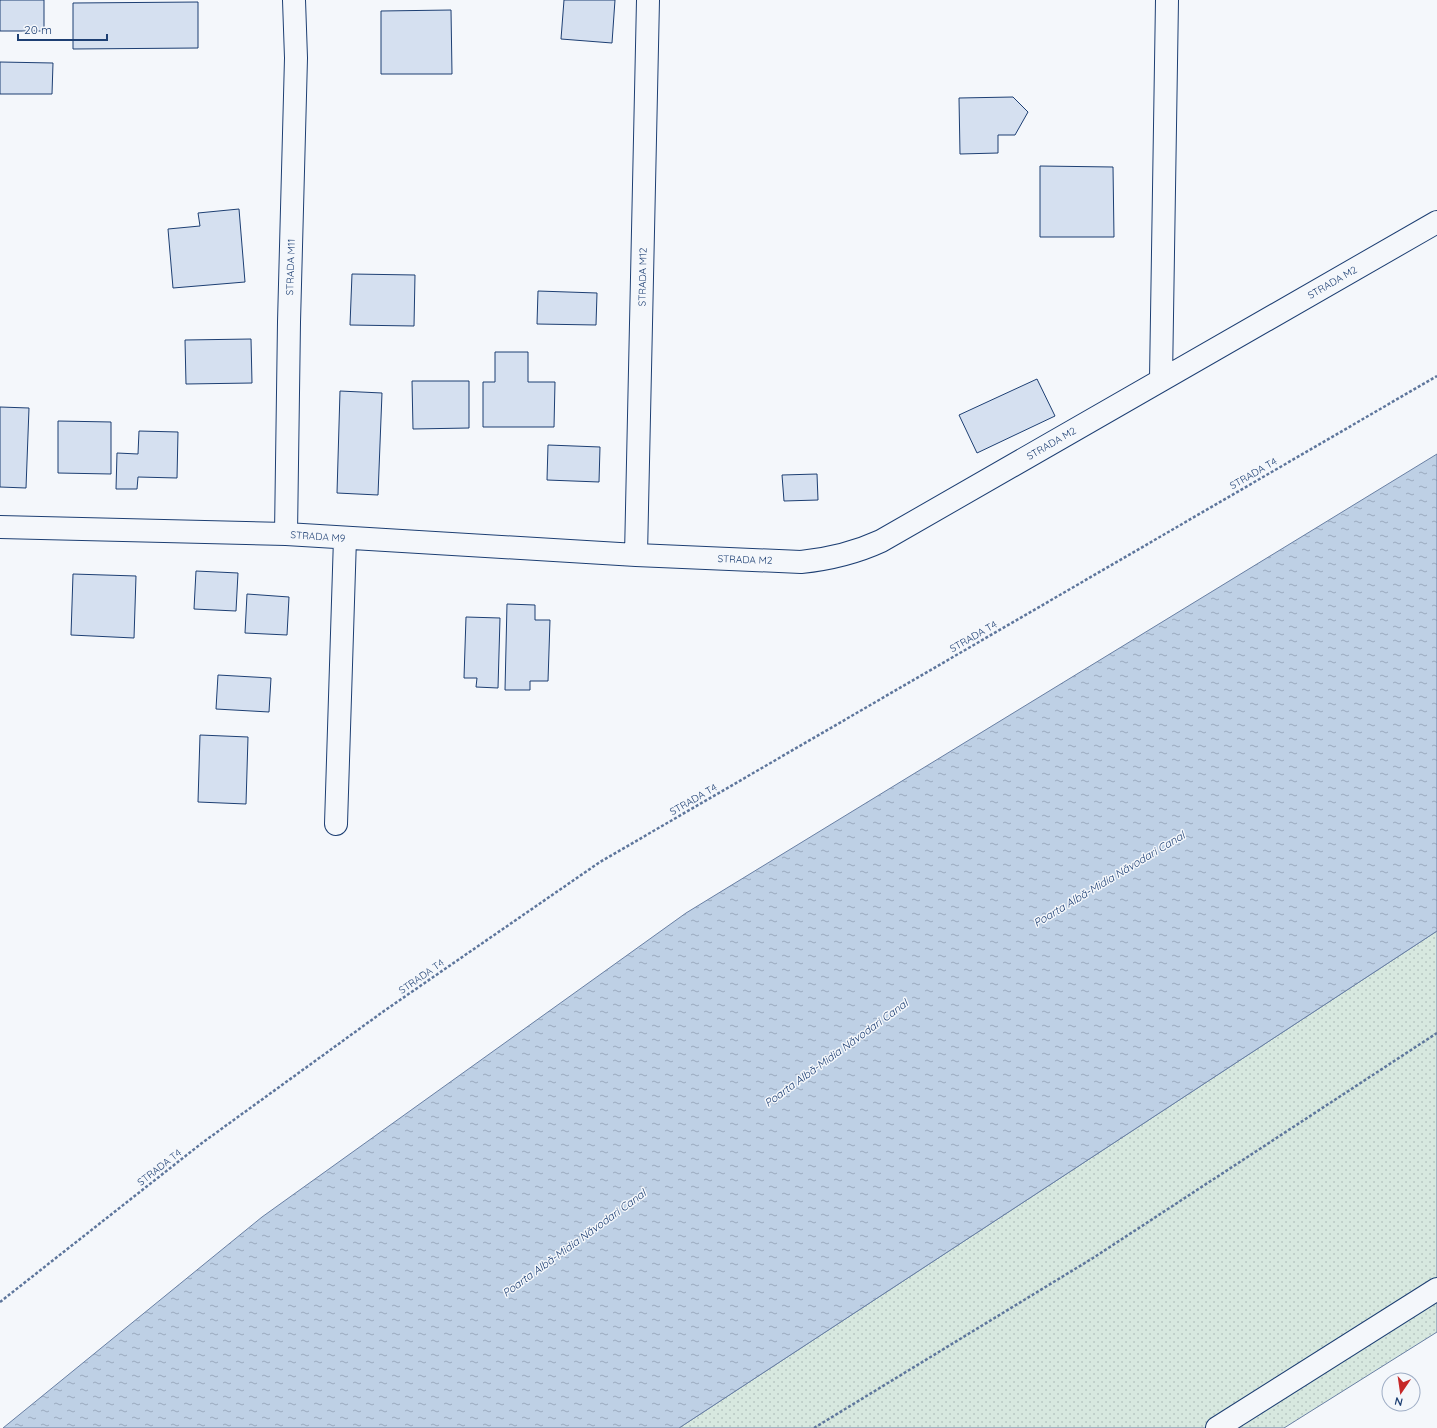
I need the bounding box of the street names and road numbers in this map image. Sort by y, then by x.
street label: STRADA M11 [283,238,298,296]
street label: STRADA M12 [635,247,650,306]
street label: STRADA M2 [1305,263,1360,302]
street label: STRADA M2 [1024,424,1079,463]
street label: STRADA T4 [1227,455,1279,492]
street label: STRADA M9 [290,528,346,545]
street label: STRADA M2 [717,552,773,567]
street label: STRADA T4 [947,618,999,655]
street label: STRADA T4 [667,781,719,818]
street label: STRADA T4 [396,956,447,997]
street label: STRADA T4 [135,1146,184,1189]

